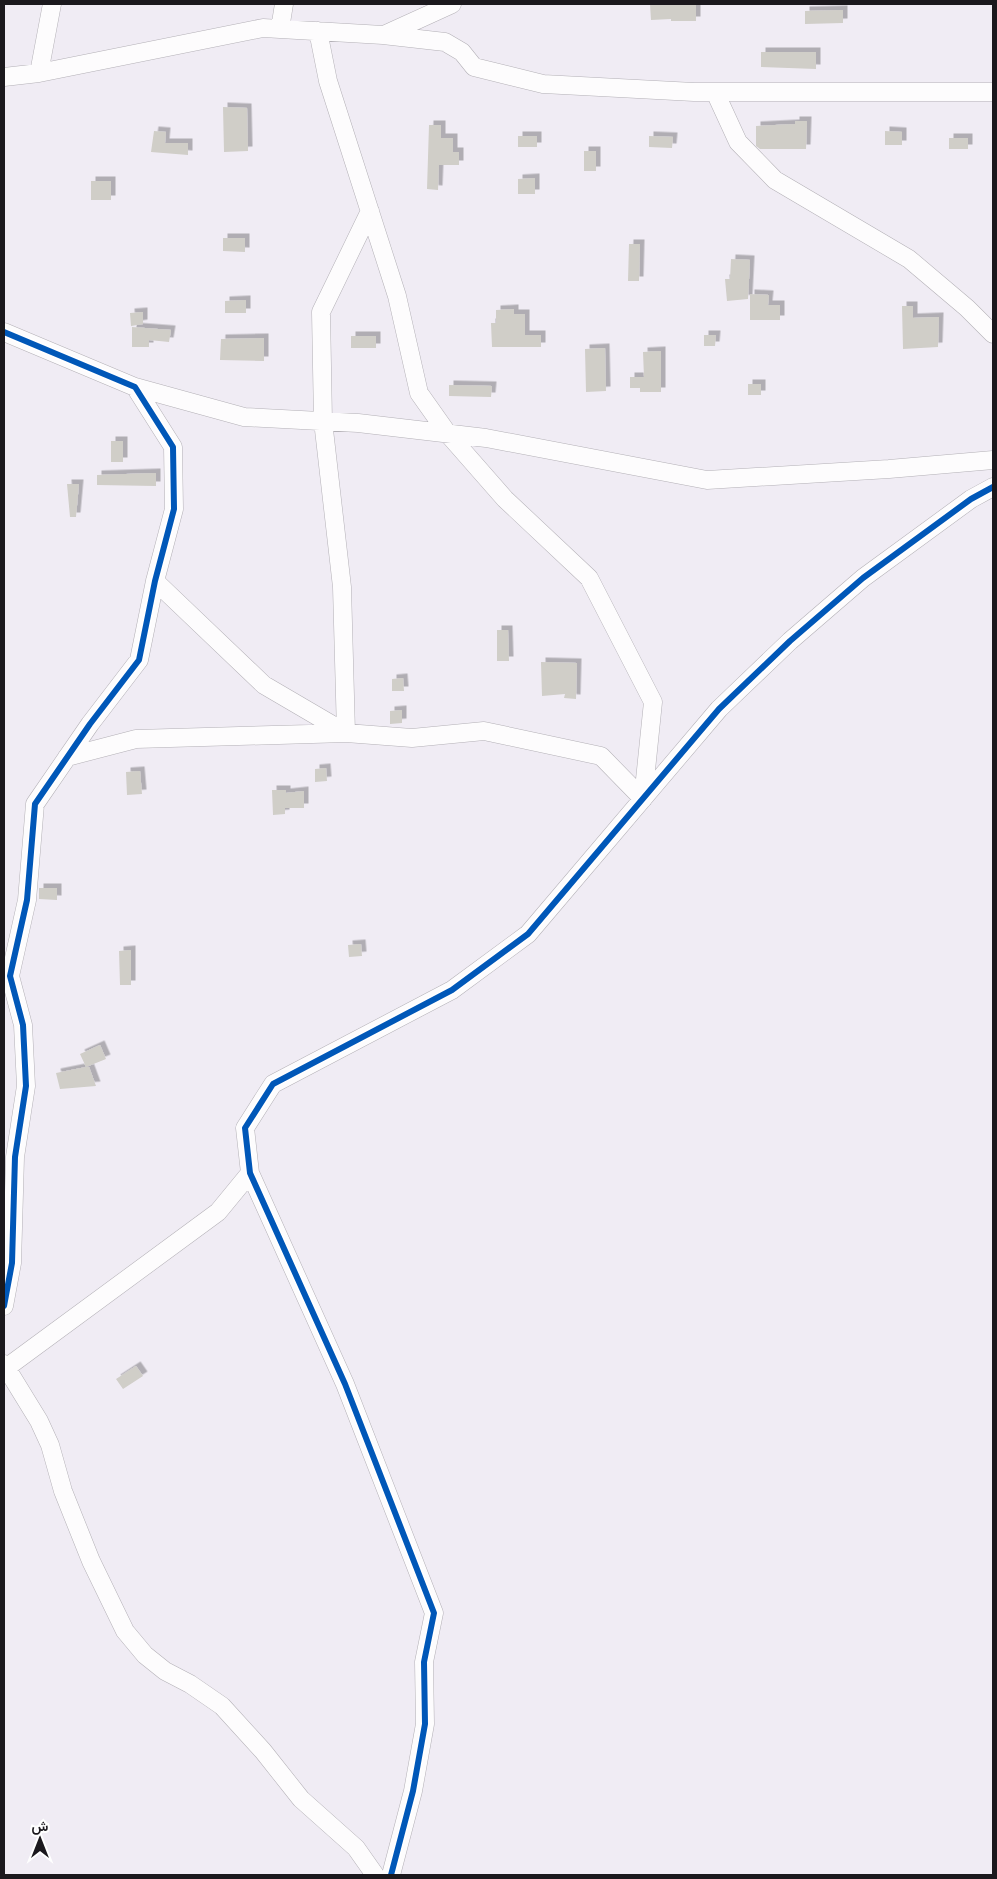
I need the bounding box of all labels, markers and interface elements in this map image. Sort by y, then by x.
north arrow [15,1814,65,1864]
text: ش [32,1817,49,1835]

